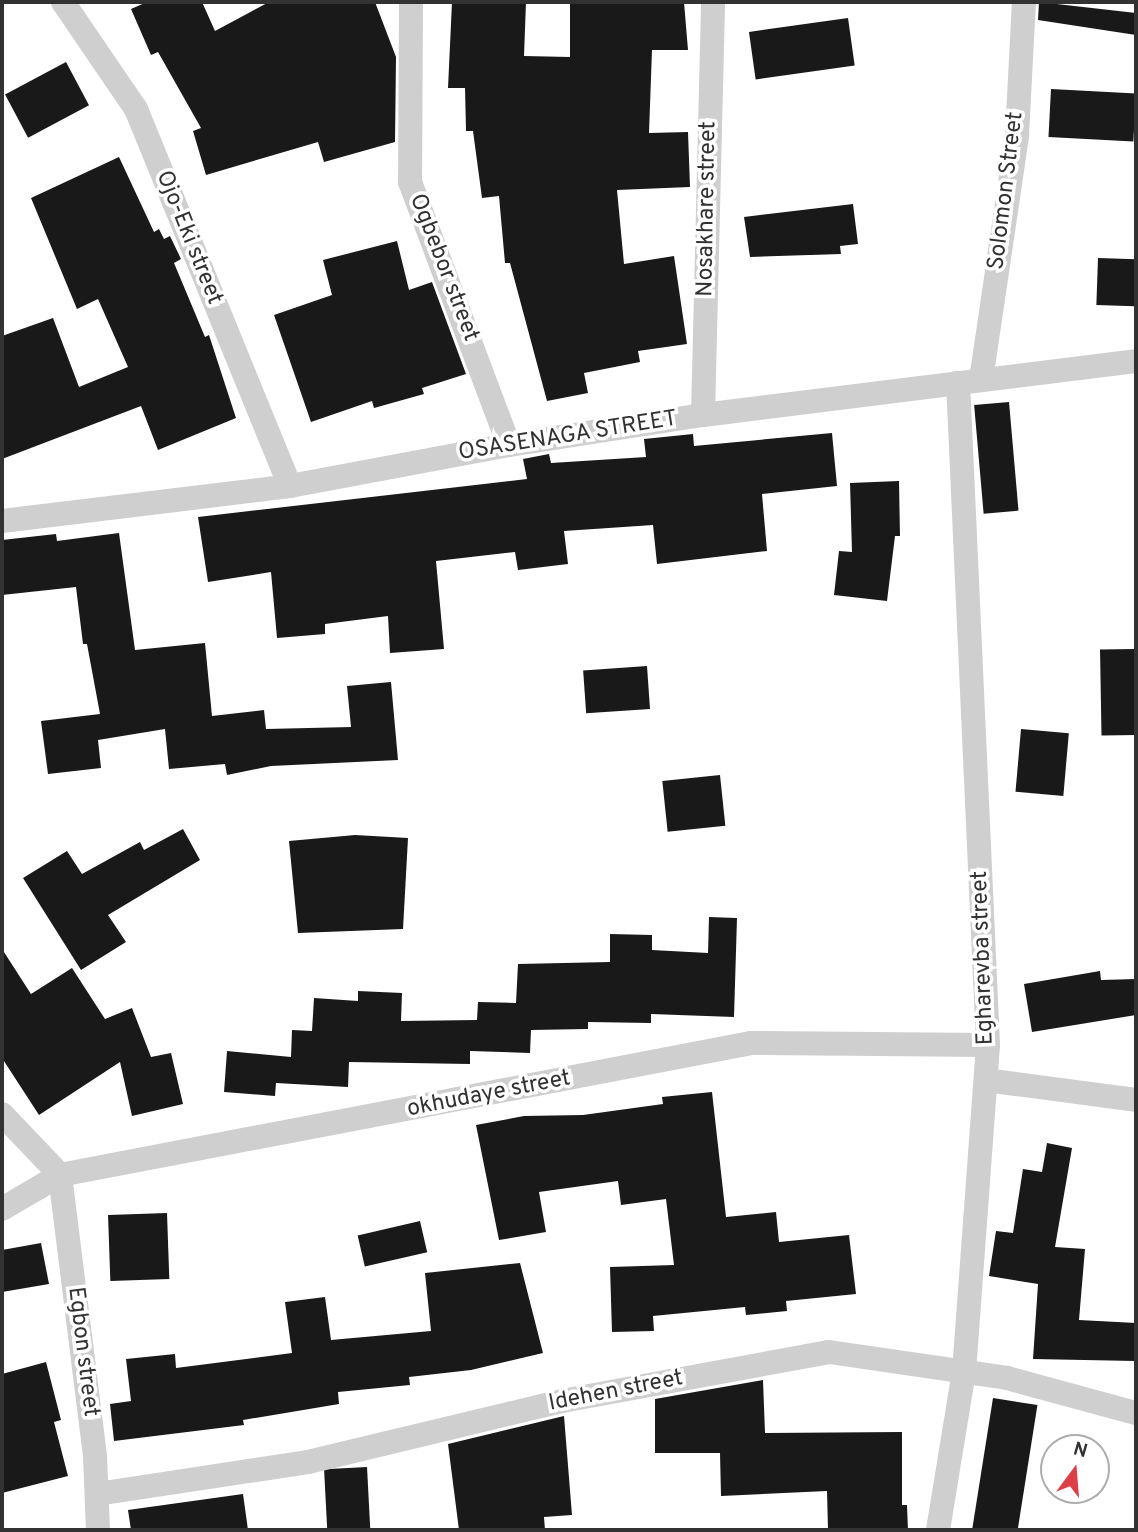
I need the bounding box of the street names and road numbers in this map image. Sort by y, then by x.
street label: Solomon Street [984,110,1030,272]
street label: Nosakhare street [693,121,723,297]
street label: Ojo-Eki street [149,167,227,309]
street label: Ogbebor street [402,190,484,346]
street label: OSASENAGA STREET [456,406,680,468]
street label: Egharevba street [967,870,1001,1046]
street label: okhudaye street [405,1066,573,1124]
street label: Egbon street [60,1285,104,1419]
street label: Idehen street [546,1365,686,1419]

